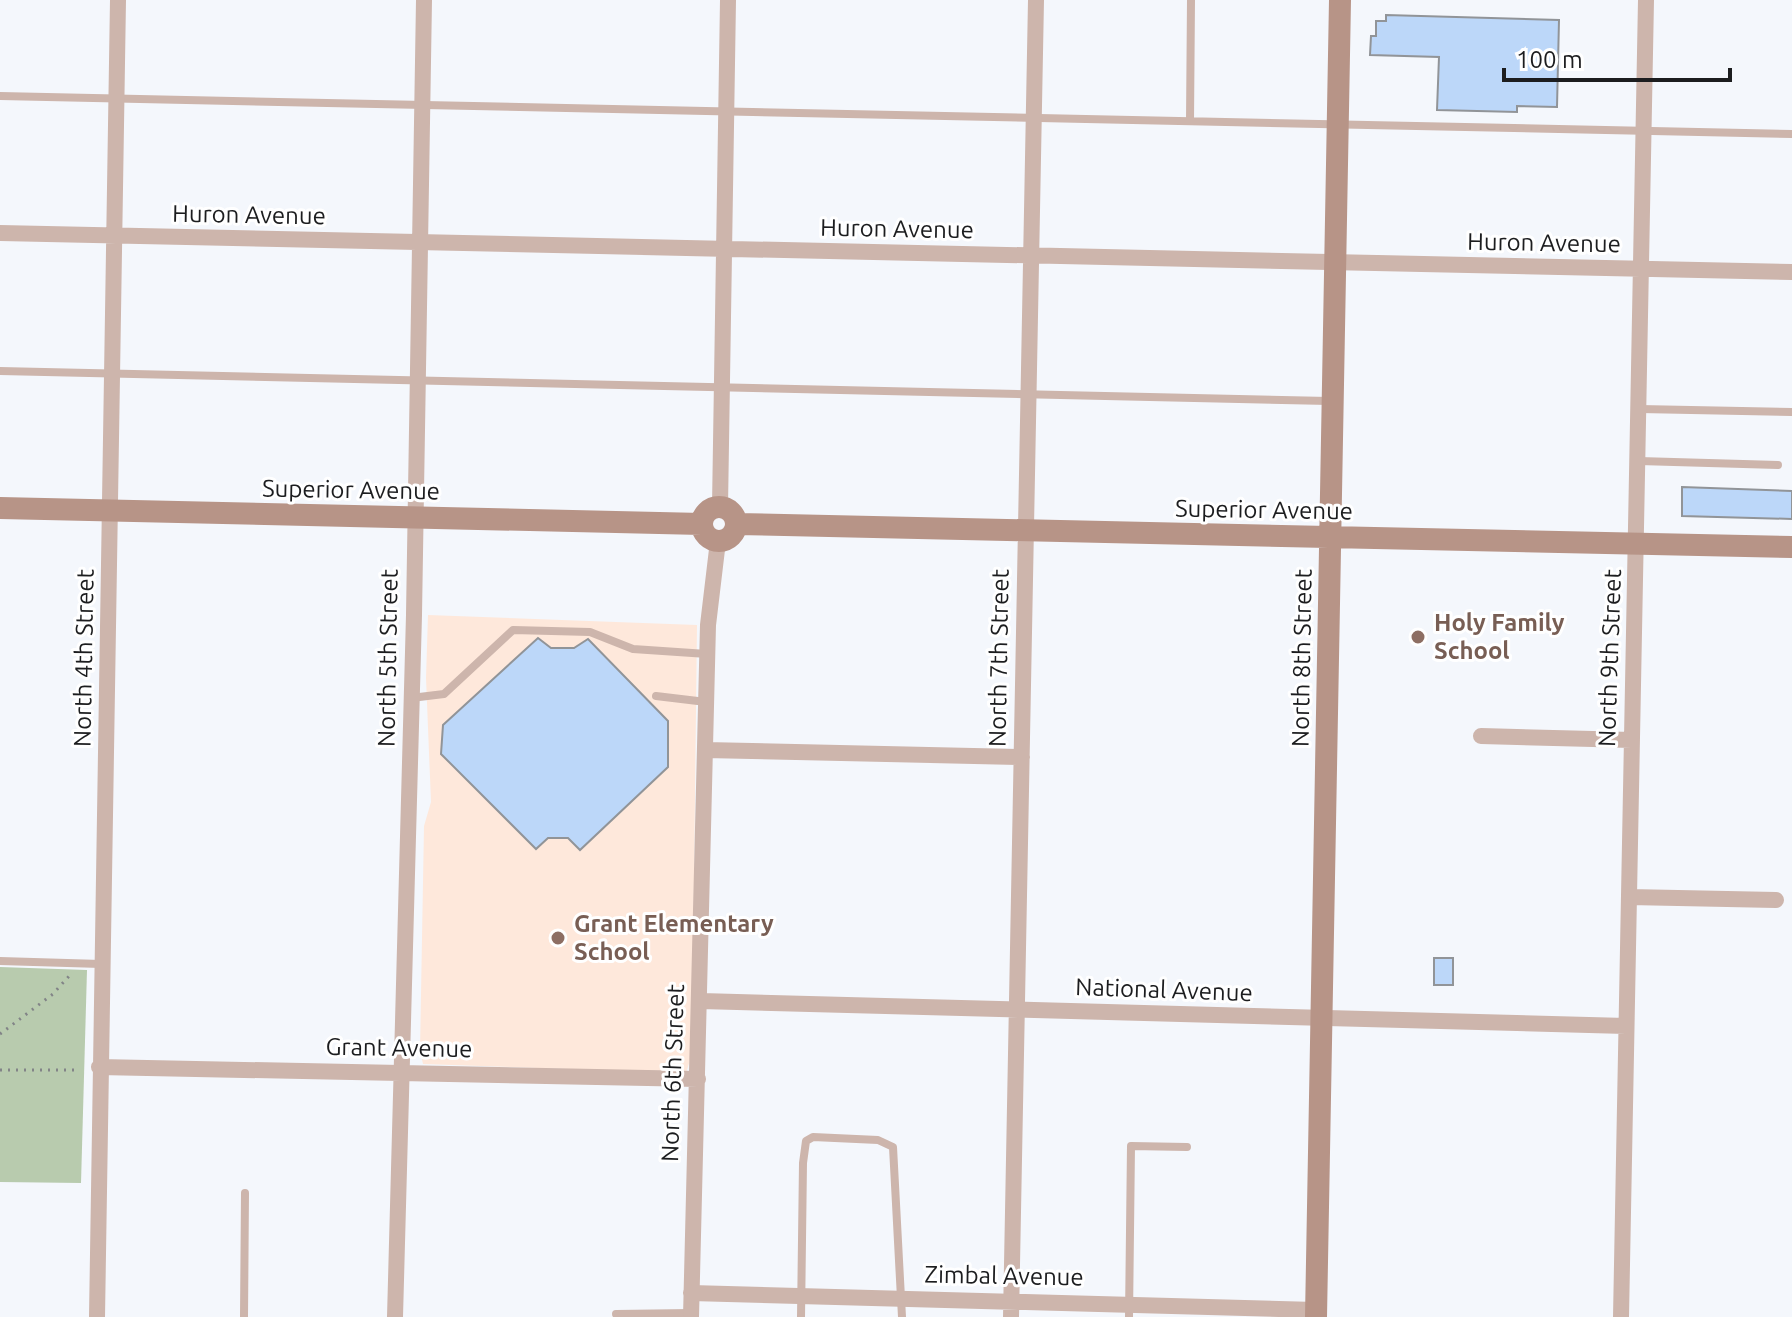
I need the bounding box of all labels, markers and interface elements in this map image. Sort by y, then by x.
scale bar [1504,32,1730,82]
text: 100 m [1516,46,1583,73]
street label: Huron Avenue [172,200,326,229]
street label: Huron Avenue [820,214,974,243]
street label: Huron Avenue [1467,228,1621,257]
street label: Superior Avenue [262,474,440,505]
street label: Superior Avenue [1175,494,1353,525]
street label: North 4th Street [68,568,99,747]
street label: North 5th Street [372,568,403,747]
street label: North 7th Street [983,568,1014,747]
street label: North 8th Street [1286,568,1317,747]
street label: North 9th Street [1593,568,1626,747]
place label: Holy Family School [1434,609,1565,664]
marker: Holy Family School [1409,628,1427,646]
place label: Grant Elementary School [574,910,774,965]
marker: Grant Elementary School [549,929,567,947]
street label: National Avenue [1075,973,1253,1006]
street label: North 6th Street [656,983,689,1162]
street label: Grant Avenue [325,1033,473,1062]
street label: Zimbal Avenue [924,1261,1084,1290]

